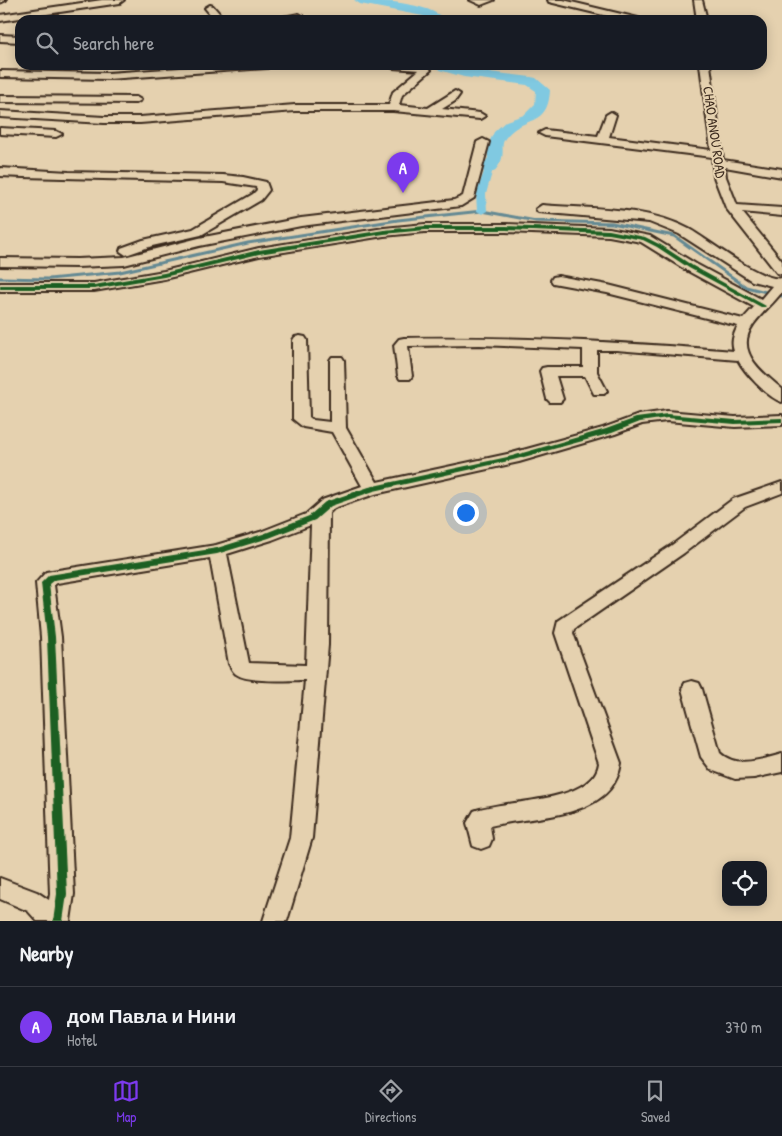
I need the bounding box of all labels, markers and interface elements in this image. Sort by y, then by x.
search box [15,15,767,70]
icon: search [33,29,61,57]
text: Search here [73,30,154,56]
street label: CHAO ANOU ROAD [699,85,731,180]
pin: A [387,152,419,193]
your location [453,500,479,526]
map controls [722,861,767,906]
button: locate [722,861,767,906]
text: Nearby [20,939,73,968]
text: дом Павла и Нини [67,1003,236,1029]
text: A [32,1016,40,1038]
text: 370 m [725,1016,762,1038]
text: Hotel [67,1029,97,1051]
tab: Map [112,1077,140,1126]
tab: Directions [365,1077,416,1126]
tab: Saved [641,1077,670,1126]

